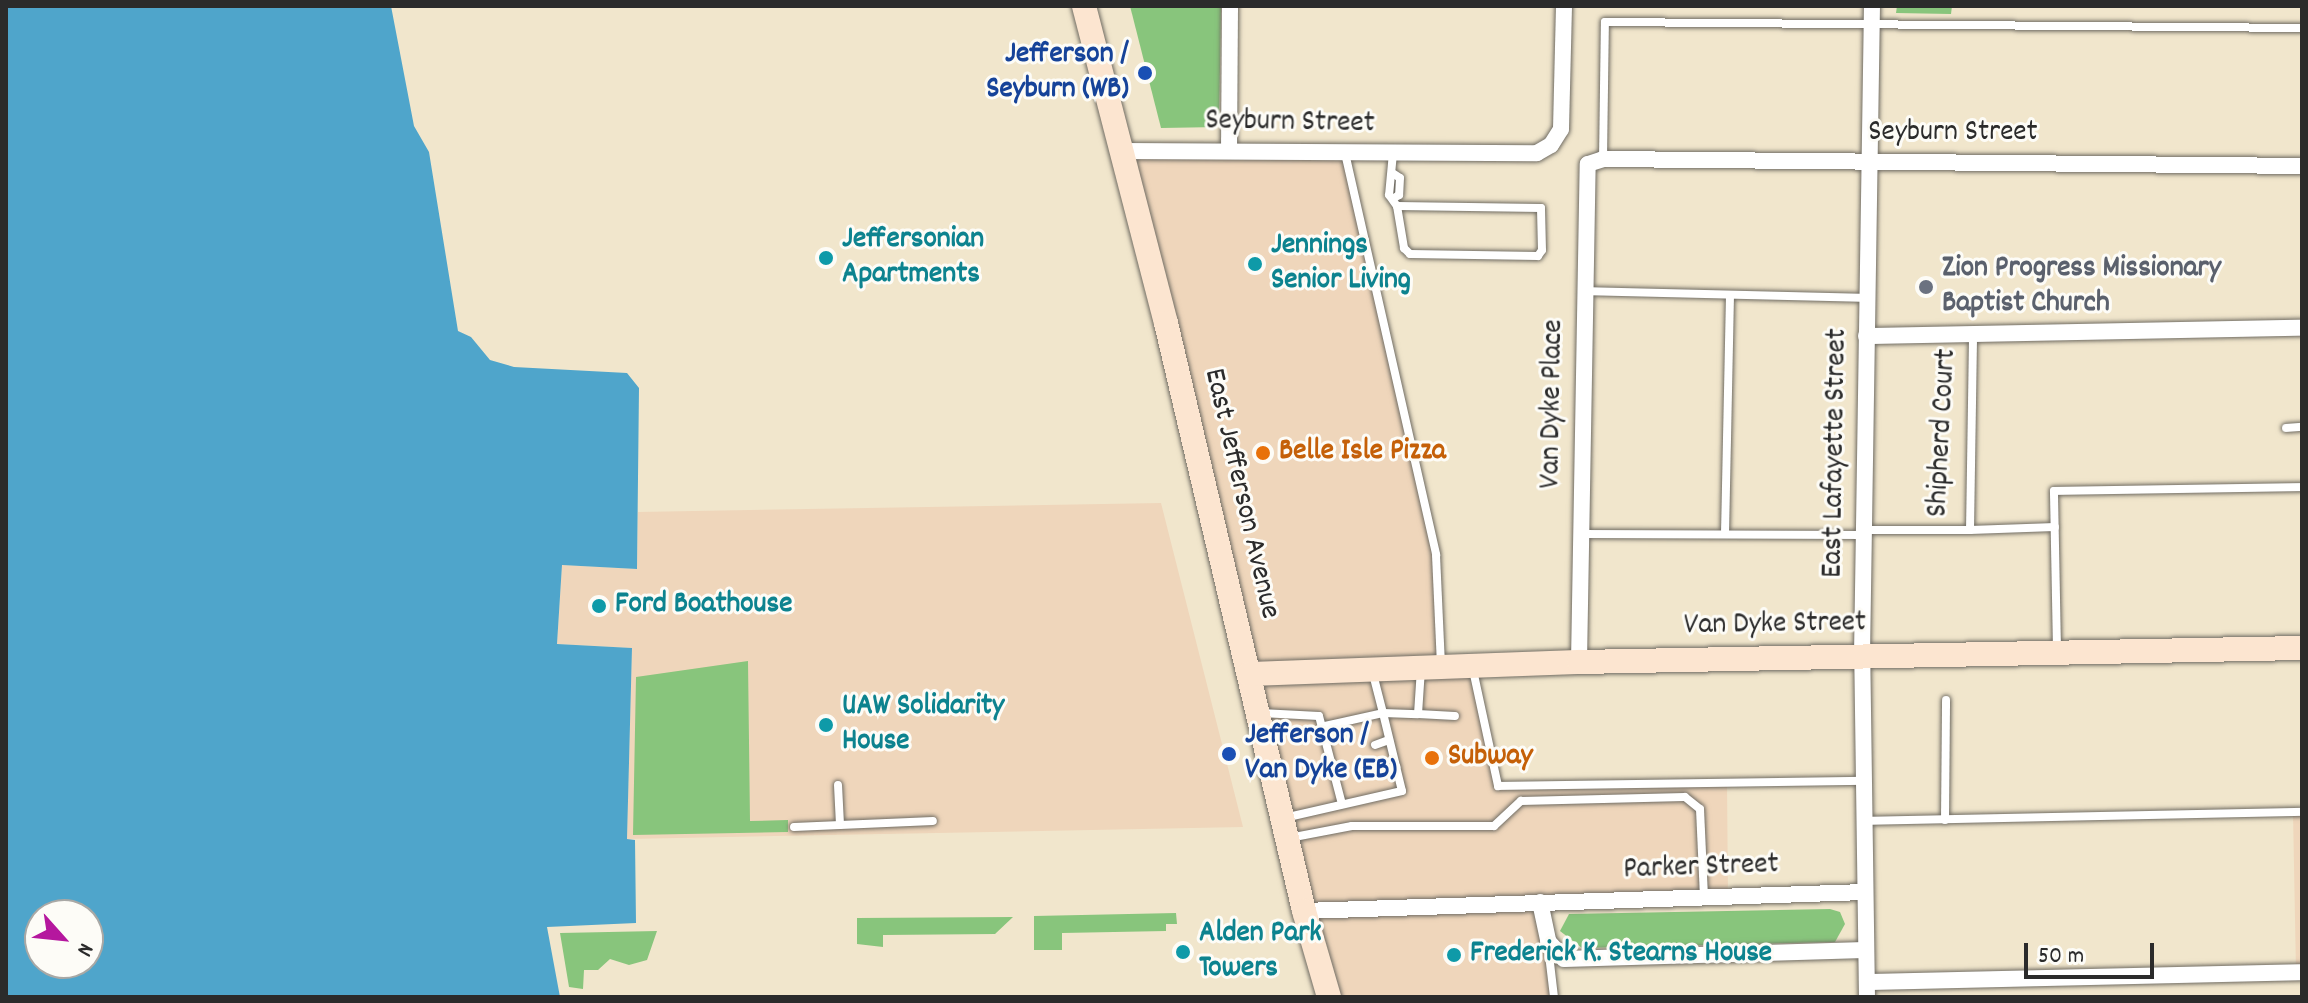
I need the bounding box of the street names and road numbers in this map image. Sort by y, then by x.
street label: Seyburn Street [1205,105,1375,143]
street label: Seyburn Street [1868,116,2038,152]
street label: Van Dyke Place [1535,319,1573,489]
street label: East Lafayette Street [1817,328,1857,578]
street label: Shipherd Court [1922,348,1966,518]
street label: East Jefferson Avenue [1194,365,1286,623]
street label: Van Dyke Street [1684,606,1866,646]
street label: Parker Street [1623,848,1779,890]

